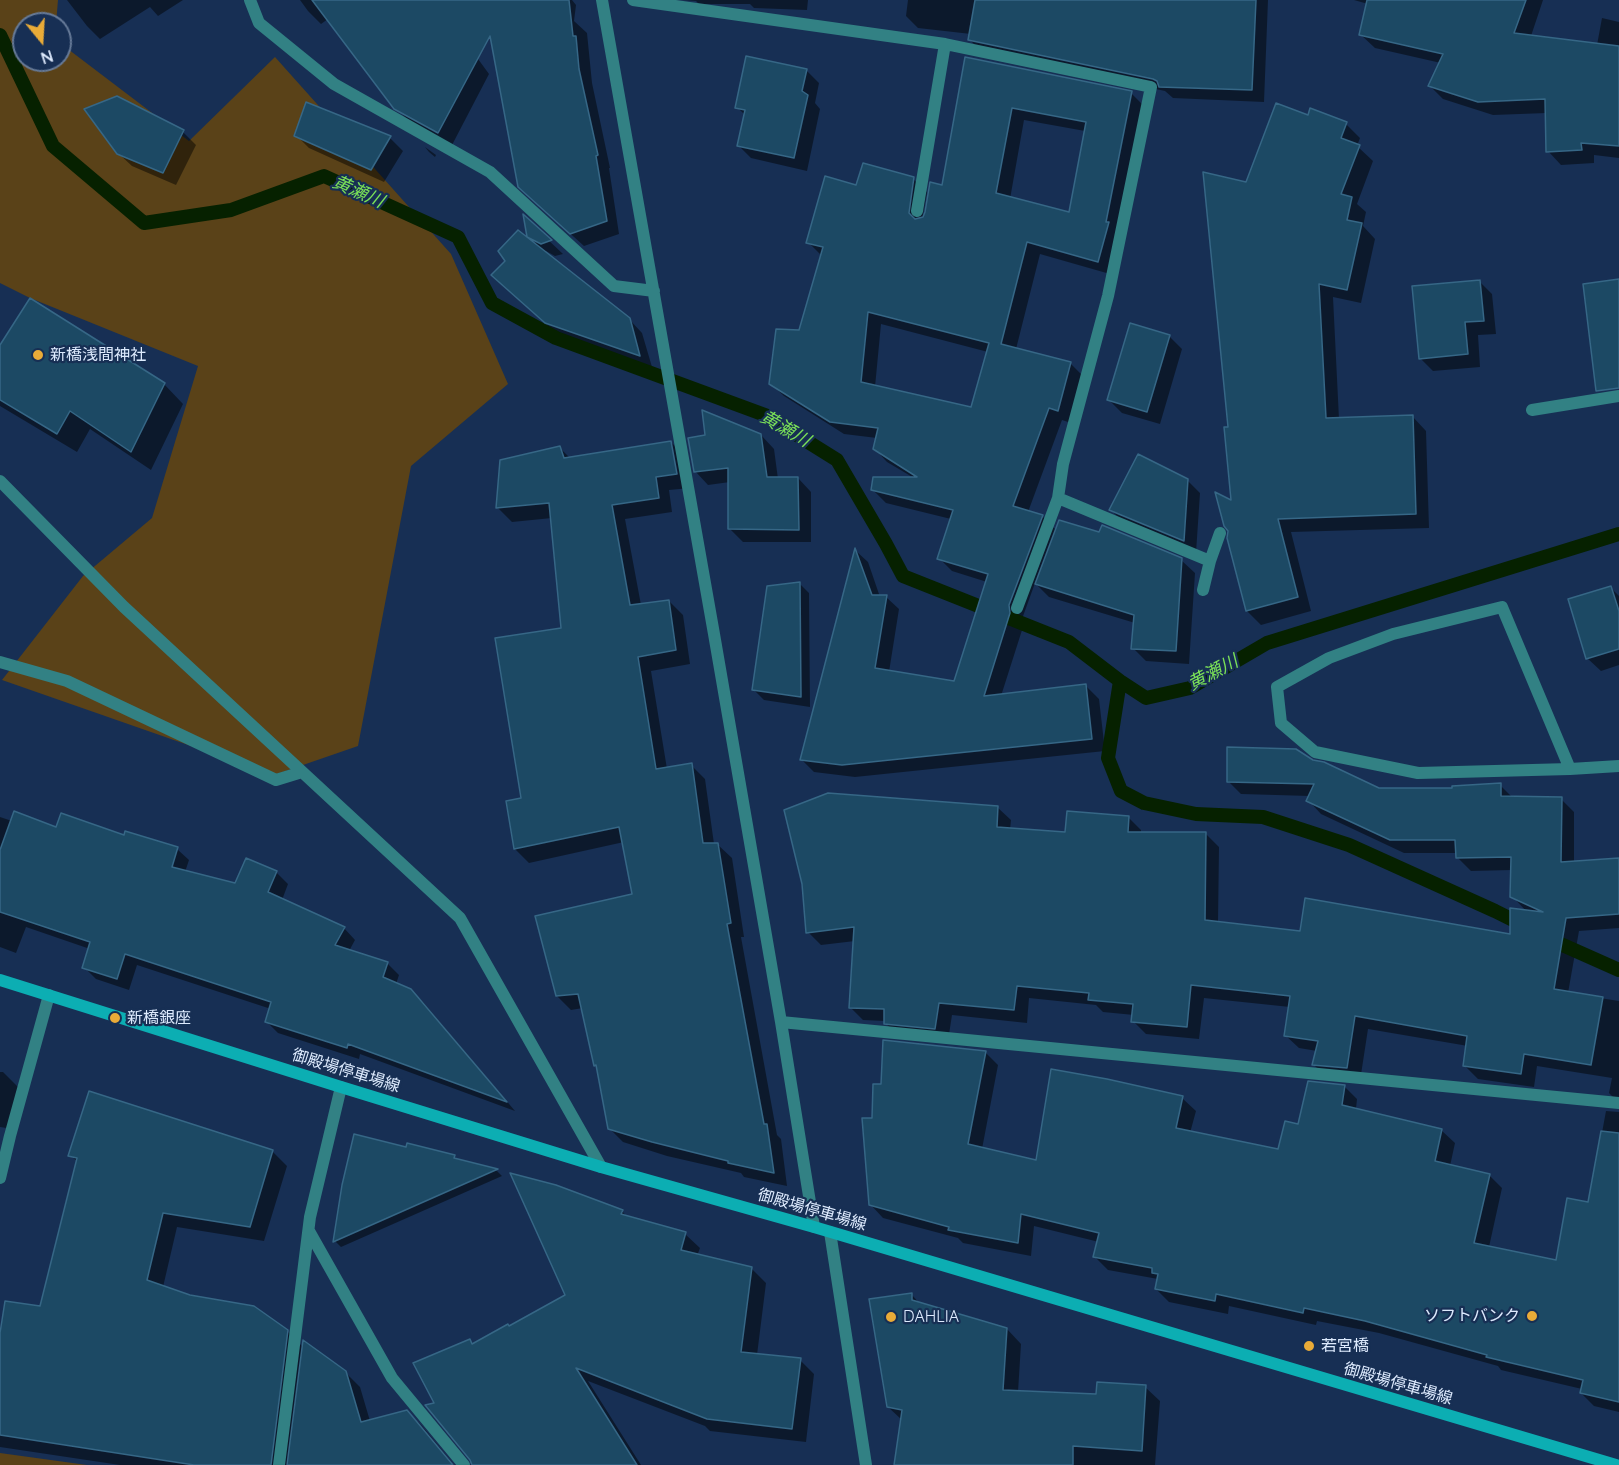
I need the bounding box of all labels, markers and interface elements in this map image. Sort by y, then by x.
north arrow [12,12,72,72]
text: N [38,46,56,69]
water label: 黄瀬川 [329,171,387,213]
place label: 新橋浅間神社 [50,345,146,365]
marker: 新橋浅間神社 [31,348,45,362]
water label: 黄瀬川 [756,406,814,452]
water label: 黄瀬川 [1184,651,1242,695]
place label: 新橋銀座 [127,1008,191,1028]
marker: 新橋銀座 [108,1011,122,1025]
street label: 御殿場停車場線 [290,1045,402,1097]
street label: 御殿場停車場線 [756,1185,868,1235]
place label: ソフトバンク [1424,1306,1520,1326]
place label: DAHLIA [903,1307,959,1327]
marker: ソフトバンク [1525,1309,1539,1323]
marker: DAHLIA [884,1310,898,1324]
place label: 若宮橋 [1321,1336,1369,1356]
marker: 若宮橋 [1302,1339,1316,1353]
street label: 御殿場停車場線 [1342,1359,1454,1409]

